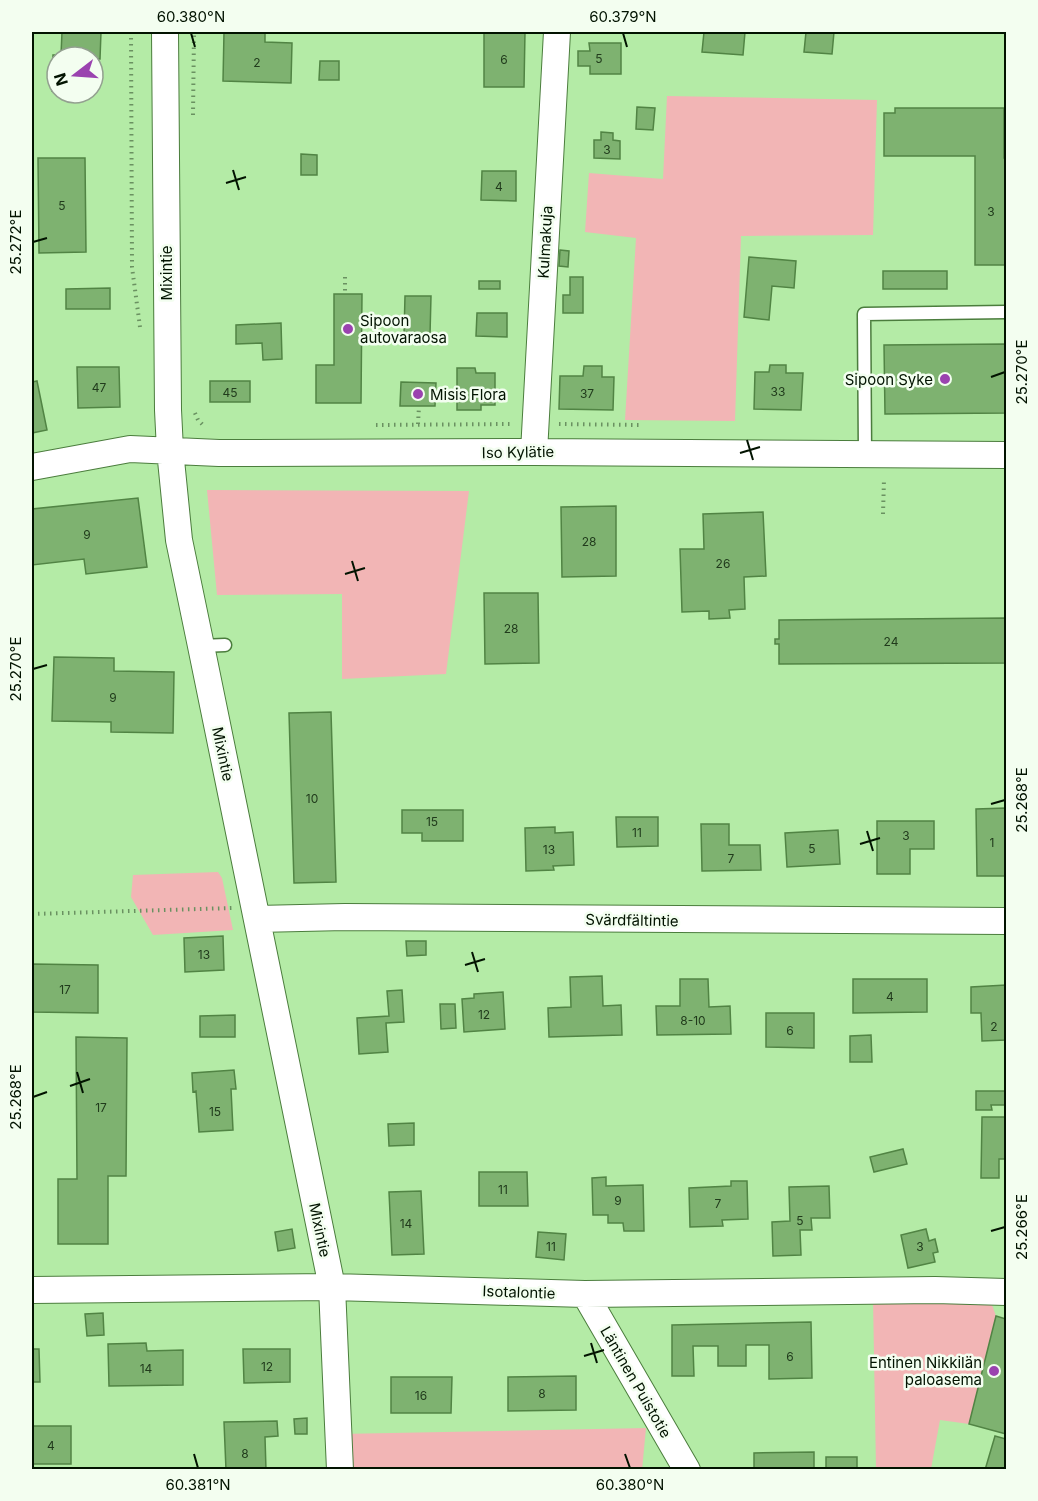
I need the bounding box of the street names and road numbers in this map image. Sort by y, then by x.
street label: Kulmakuja [534,205,556,279]
street label: Mixintie [157,245,176,301]
street label: Iso Kylätie [482,442,554,462]
street label: Mixintie [208,725,238,783]
street label: Svärdfältintie [585,910,679,930]
street label: Mixintie [305,1201,335,1259]
street label: Isotalontie [482,1281,556,1303]
street label: Läntinen Puistotie [596,1323,676,1441]

